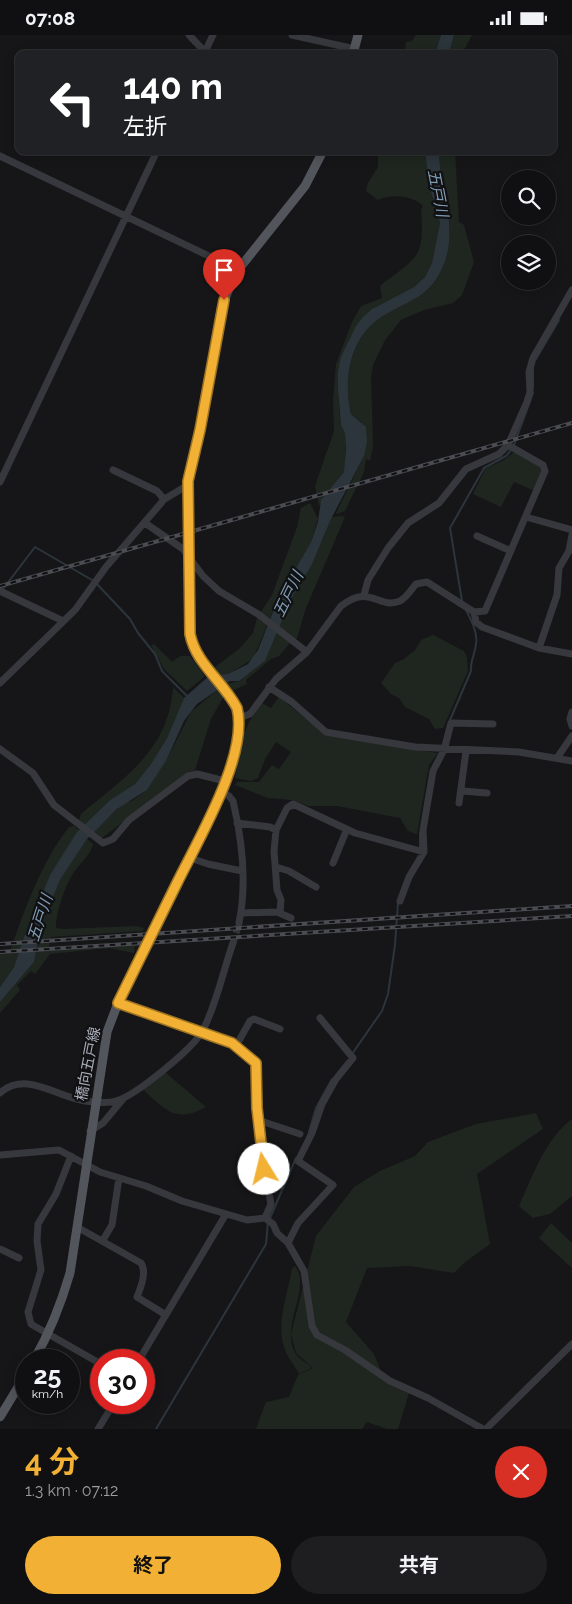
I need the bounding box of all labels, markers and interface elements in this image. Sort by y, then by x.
text: 07:08 [25,7,75,29]
text: 140 m [123,66,223,107]
icon: left [40,70,105,135]
text: 左折 [123,113,167,139]
water label: 五戸川 [424,168,452,220]
map controls [501,170,556,290]
button: search [501,170,556,225]
button: layers [501,235,556,290]
pin [203,249,245,300]
icon: arrive [210,256,238,284]
water label: 五戸川 [269,566,308,620]
water label: 五戸川 [24,890,57,944]
street label: 橋向五戸線 [72,1025,104,1103]
position arrow [237,1142,289,1194]
speed limit sign: 30 [90,1349,155,1414]
text: 25 [34,1360,61,1390]
text: km/h [32,1387,63,1401]
text: 4 分 [25,1444,79,1479]
button: close [495,1446,547,1498]
text: 1.3 km · 07:12 [25,1481,118,1500]
button: 終了 [25,1536,281,1594]
button: 共有 [291,1536,547,1594]

